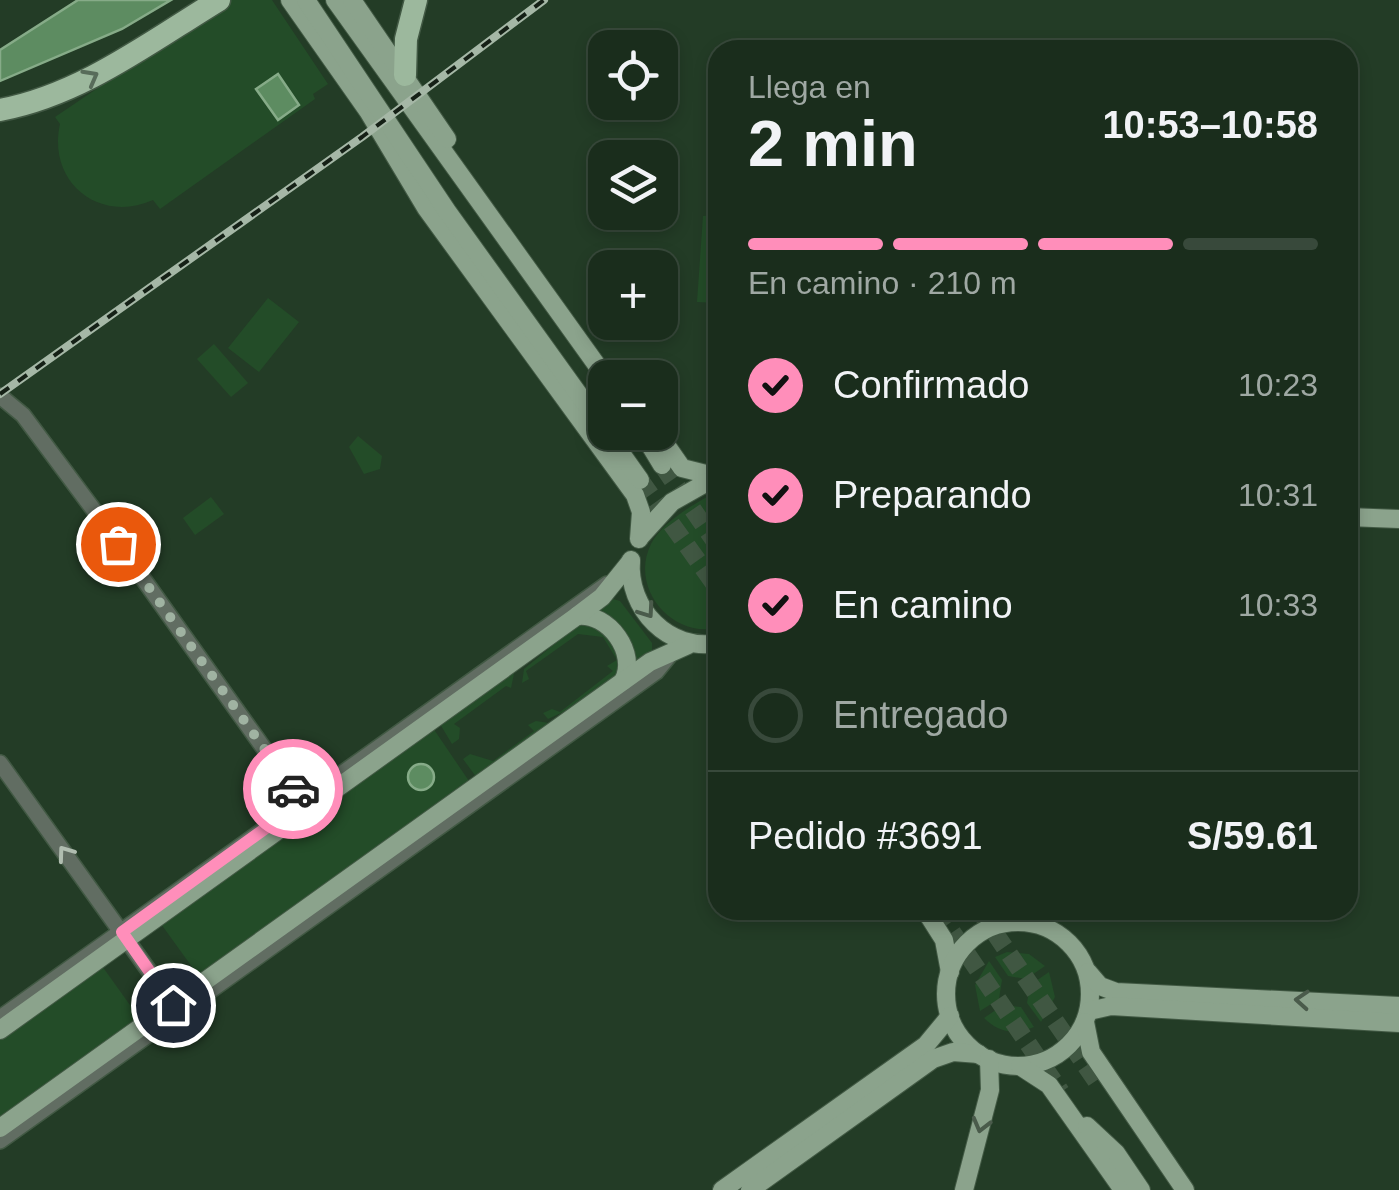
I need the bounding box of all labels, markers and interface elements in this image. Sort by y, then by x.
map controls [588,30,678,450]
button: locate [588,30,678,120]
text: Llega en [748,69,871,105]
one-way arrow [80,70,98,90]
text: 10:53–10:58 [1102,104,1318,146]
text: 2 min [748,107,918,180]
button: layers [588,140,678,230]
button: + [588,250,678,340]
text: En camino · 210 m [748,265,1017,301]
icon: check [748,358,803,413]
button: − [588,360,678,450]
text: Confirmado [833,364,1029,406]
text: 10:23 [1238,367,1318,403]
icon: check [748,468,803,523]
text: Preparando [833,474,1032,516]
text: 10:31 [1238,477,1318,513]
pin [76,502,161,587]
icon: bag [91,517,146,572]
icon: check [748,578,803,633]
text: En camino [833,584,1013,626]
text: 10:33 [1238,587,1318,623]
one-way arrow [635,600,653,618]
text: Entregado [833,694,1008,736]
courier [243,739,343,839]
icon: car [266,762,321,817]
text: Pedido #3691 [748,815,983,857]
text: S/59.61 [1187,815,1318,857]
one-way arrow [58,845,77,864]
pin [131,963,216,1048]
icon: home [146,978,201,1033]
one-way arrow [1293,990,1309,1011]
one-way arrow [972,1116,993,1133]

